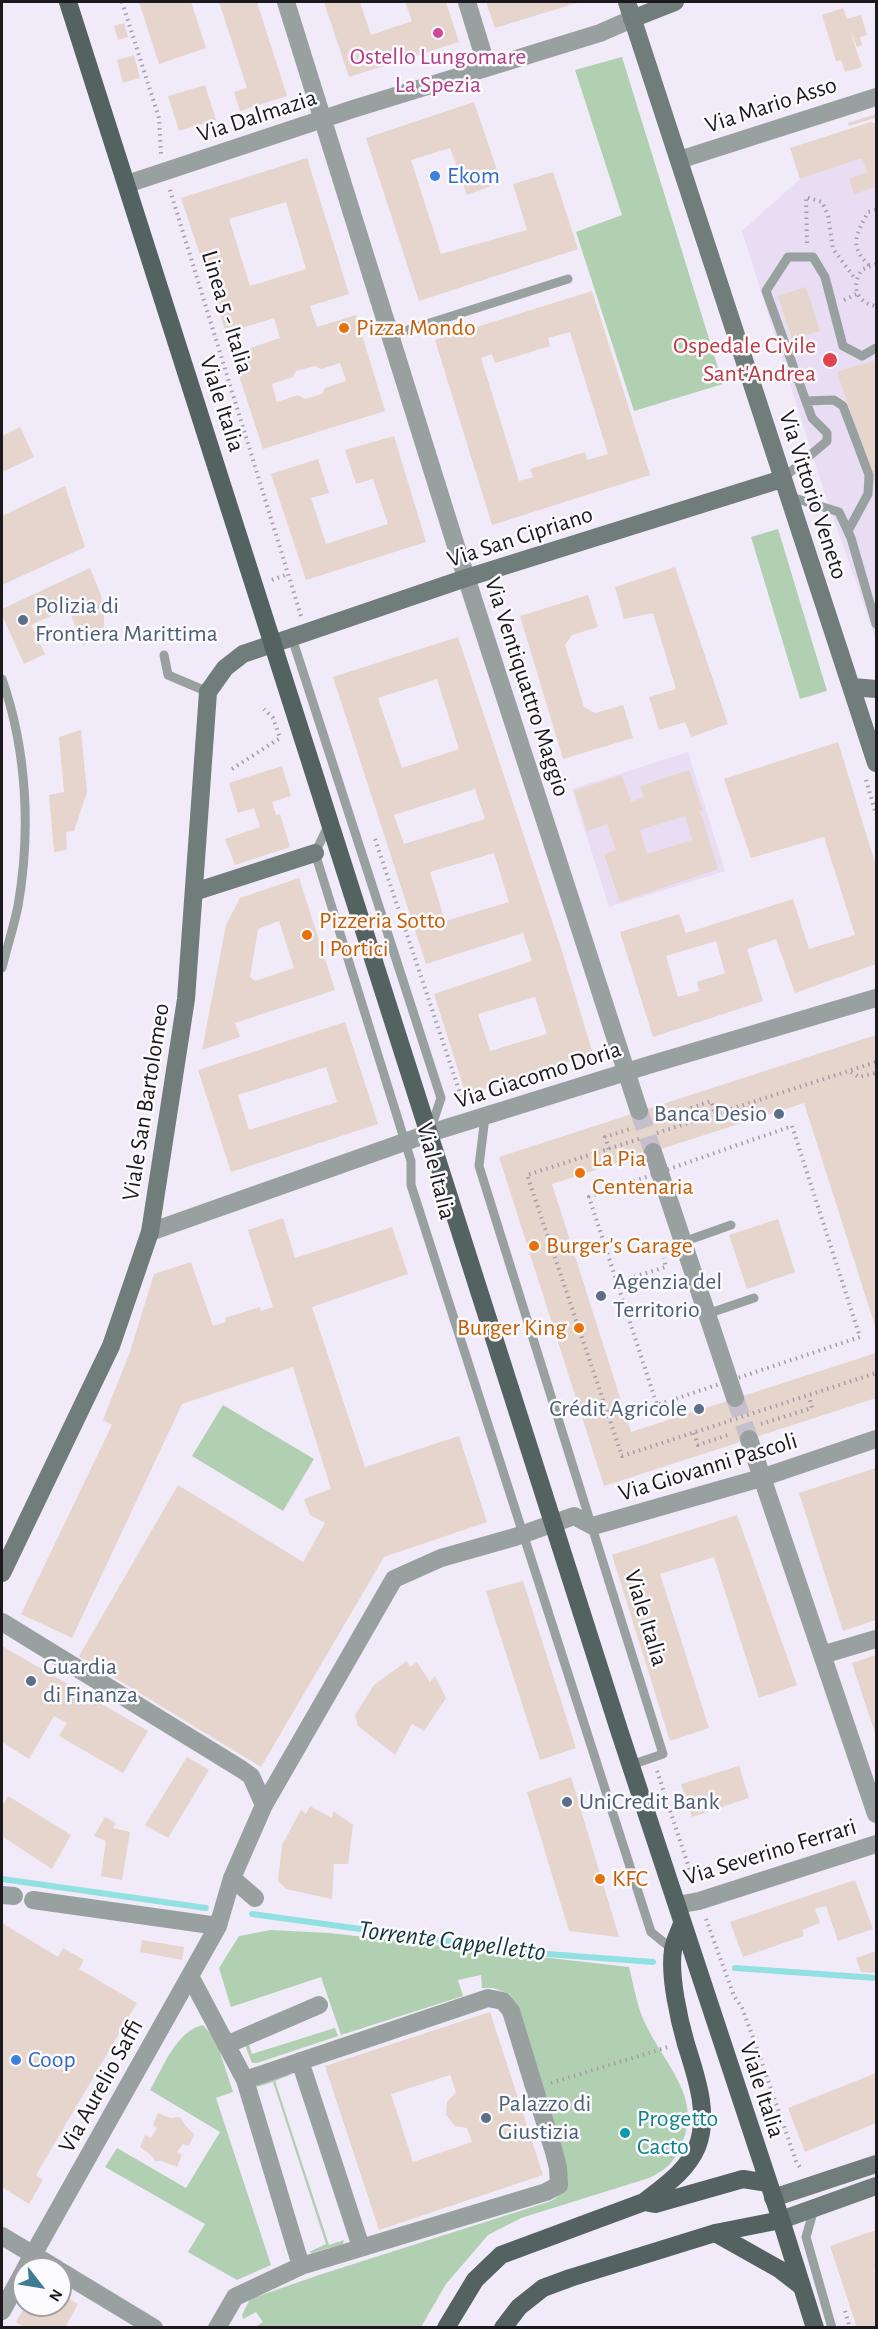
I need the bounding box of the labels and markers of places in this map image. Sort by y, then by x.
marker: Ostello Lungomare La Spezia [431,26,445,40]
place label: Ostello Lungomare La Spezia [350,43,526,99]
place label: Ekom [447,162,500,190]
marker: Ekom [428,169,442,183]
place label: Pizza Mondo [356,314,476,342]
marker: Pizza Mondo [337,321,351,335]
place label: Ospedale Civile Sant'Andrea [673,332,816,388]
marker: Ospedale Civile Sant'Andrea [821,351,839,369]
place label: Polizia di Frontiera Marittima [35,592,218,648]
marker: Polizia di Frontiera Marittima [16,613,30,627]
place label: Pizzeria Sotto I Portici [319,907,446,963]
marker: Pizzeria Sotto I Portici [300,928,314,942]
place label: Banca Desio [654,1100,767,1128]
marker: Banca Desio [772,1107,786,1121]
place label: La Pia Centenaria [592,1145,694,1201]
marker: La Pia Centenaria [573,1166,587,1180]
place label: Burger's Garage [546,1232,693,1260]
marker: Burger's Garage [527,1239,541,1253]
place label: Agenzia del Territorio [613,1268,722,1324]
marker: Agenzia del Territorio [594,1289,608,1303]
place label: Burger King [457,1314,567,1342]
marker: Burger King [572,1321,586,1335]
place label: Crédit Agricole [549,1395,687,1423]
marker: Crédit Agricole [692,1402,706,1416]
place label: Guardia di Finanza [43,1653,138,1709]
marker: Guardia di Finanza [24,1674,38,1688]
place label: UniCredit Bank [579,1788,719,1816]
marker: UniCredit Bank [560,1795,574,1809]
place label: KFC [612,1865,648,1893]
marker: KFC [593,1872,607,1886]
place label: Coop [28,2046,76,2074]
marker: Coop [9,2053,23,2067]
place label: Palazzo di Giustizia [498,2090,591,2146]
place label: Progetto Cacto [637,2105,718,2161]
marker: Palazzo di Giustizia [479,2111,493,2125]
marker: Progetto Cacto [618,2126,632,2140]

